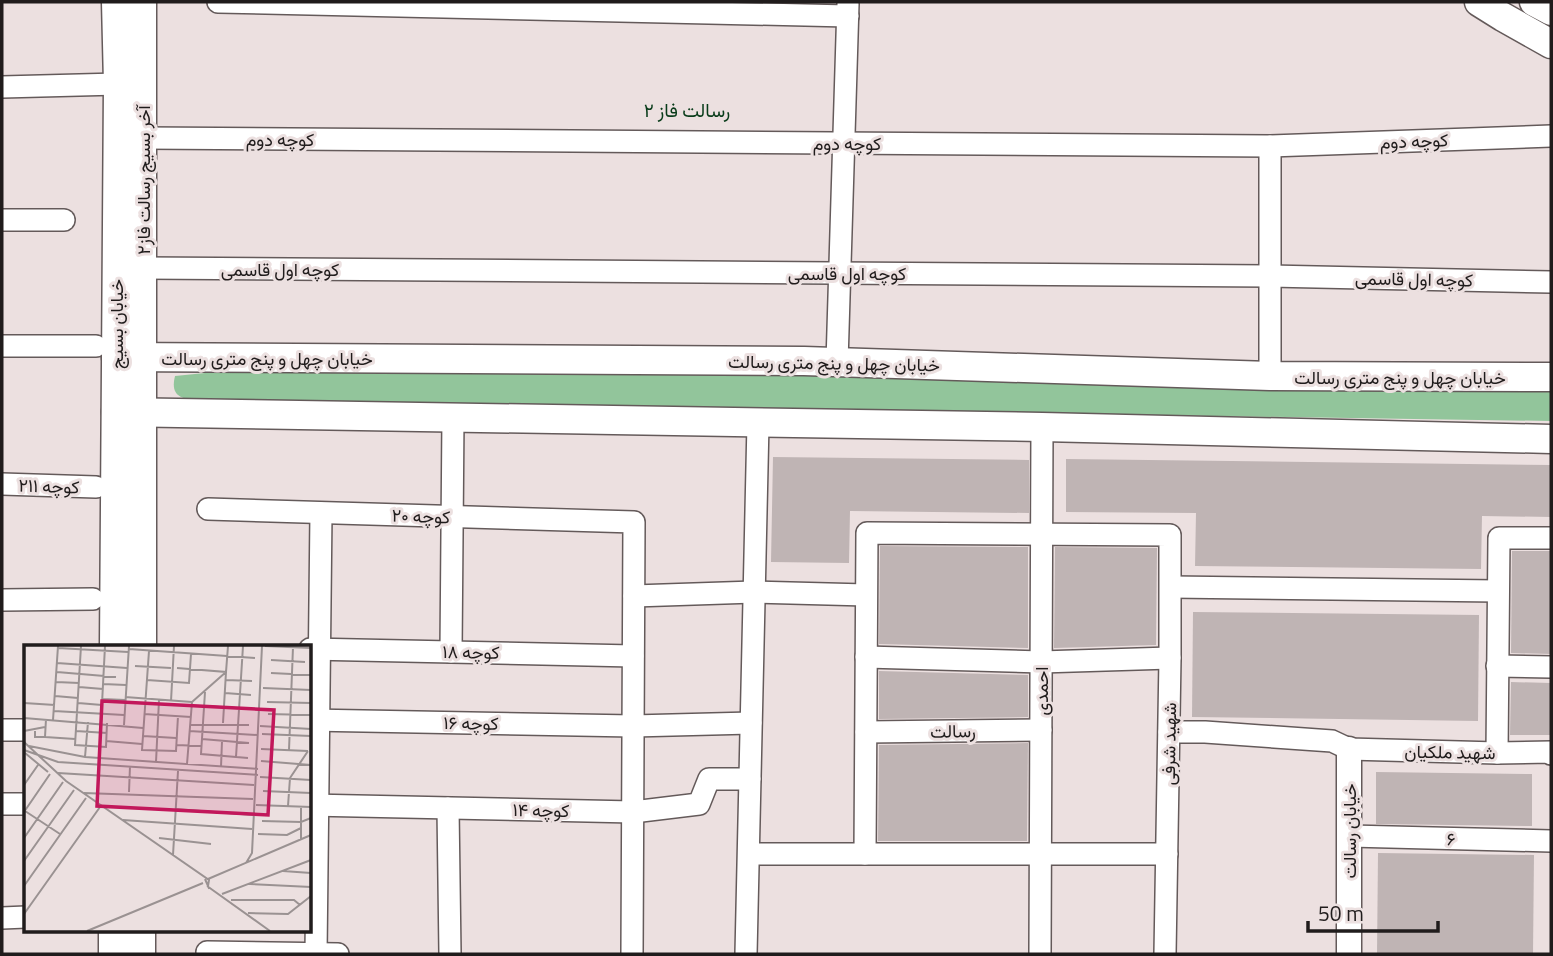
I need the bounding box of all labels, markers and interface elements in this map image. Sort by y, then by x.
district label: رسالت فاز ۲ [644,95,730,124]
street label: آخر بسیج رسالت فاز۲ [130,103,157,255]
street label: کوچه دوم [246,126,314,153]
street label: کوچه دوم [1379,126,1449,156]
street label: کوچه دوم [813,130,881,157]
street label: کوچه اول قاسمی [221,256,339,283]
street label: کوچه اول قاسمی [788,260,906,287]
street label: کوچه اول قاسمی [1355,264,1473,294]
street label: خیابان بسیج [103,279,130,369]
street label: خیابان چهل و پنج متری رسالت [161,345,373,372]
street label: خیابان چهل و پنج متری رسالت [728,348,940,378]
street label: خیابان چهل و پنج متری رسالت [1294,364,1506,391]
street label: کوچه ۲۱۱ [18,471,80,501]
street label: ۲۰ کوچه [391,501,451,531]
street label: ۱۸ کوچه [442,638,500,666]
inset map [24,645,312,932]
street label: احمدی [1028,667,1055,715]
street label: شهید شرفی [1155,702,1183,786]
street label: ۱۶ کوچه [443,709,499,737]
street label: رسالت [930,717,976,745]
street label: شهید ملکیان [1404,738,1496,766]
street label: خیابان رسالت [1336,783,1363,879]
street label: ‍‍ ۱۴ کوچه [508,796,570,824]
street label: ۶ [1446,825,1456,853]
scale bar [1308,890,1438,934]
text: 50 m [1318,897,1364,929]

